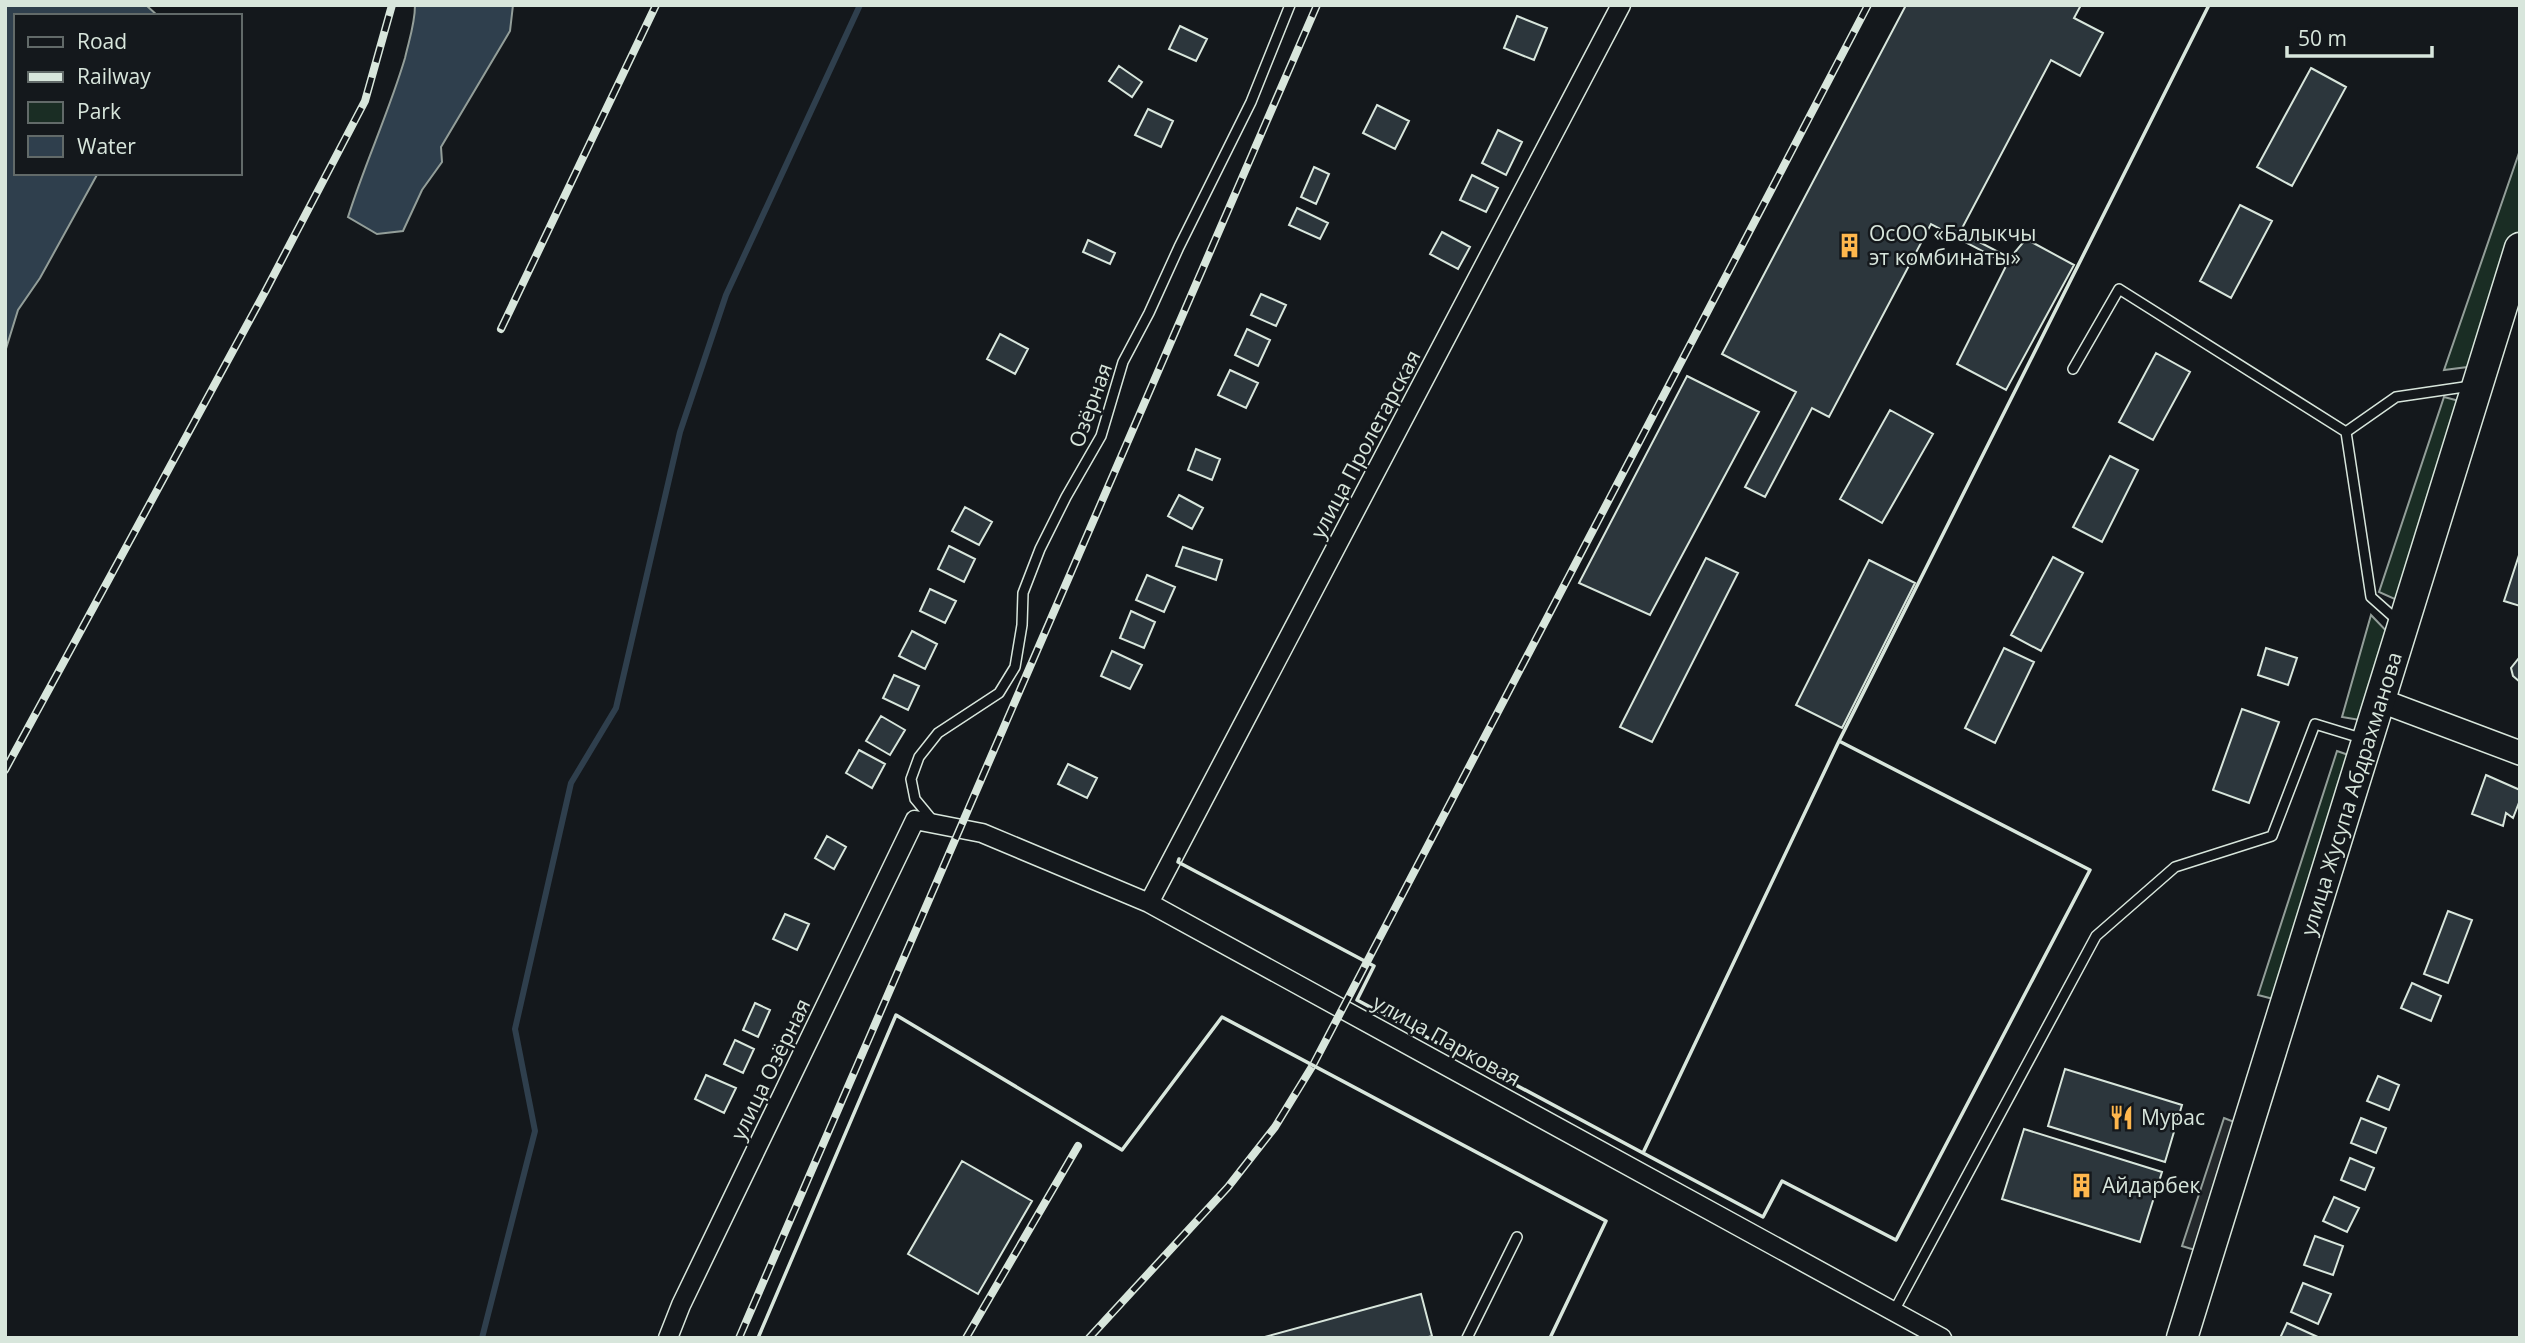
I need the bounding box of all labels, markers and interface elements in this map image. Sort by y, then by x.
legend [14,14,242,175]
scale bar [2287,14,2432,58]
text: 50 m [2298,24,2347,52]
text: Road [77,27,127,55]
text: Railway [77,62,151,90]
text: Park [77,97,121,125]
text: Water [77,132,136,160]
place label: ОсОО «Балыкчы эт комбинаты» [1869,219,2036,271]
building icon: ОсОО «Балыкчы эт комбинаты» [1835,231,1863,259]
street label: улица Пролетарская [1303,345,1427,543]
street label: Озёрная [1062,359,1118,451]
street label: улица Жусупа Абдрахманова [2294,648,2408,939]
street label: улица Парковая [1368,988,1526,1092]
street label: улица Озёрная [724,994,816,1144]
restaurant icon: Мурас [2107,1103,2135,1131]
place label: Мурас [2141,1103,2205,1131]
building icon: Айдарбек [2068,1171,2096,1199]
place label: Айдарбек [2102,1171,2200,1199]

